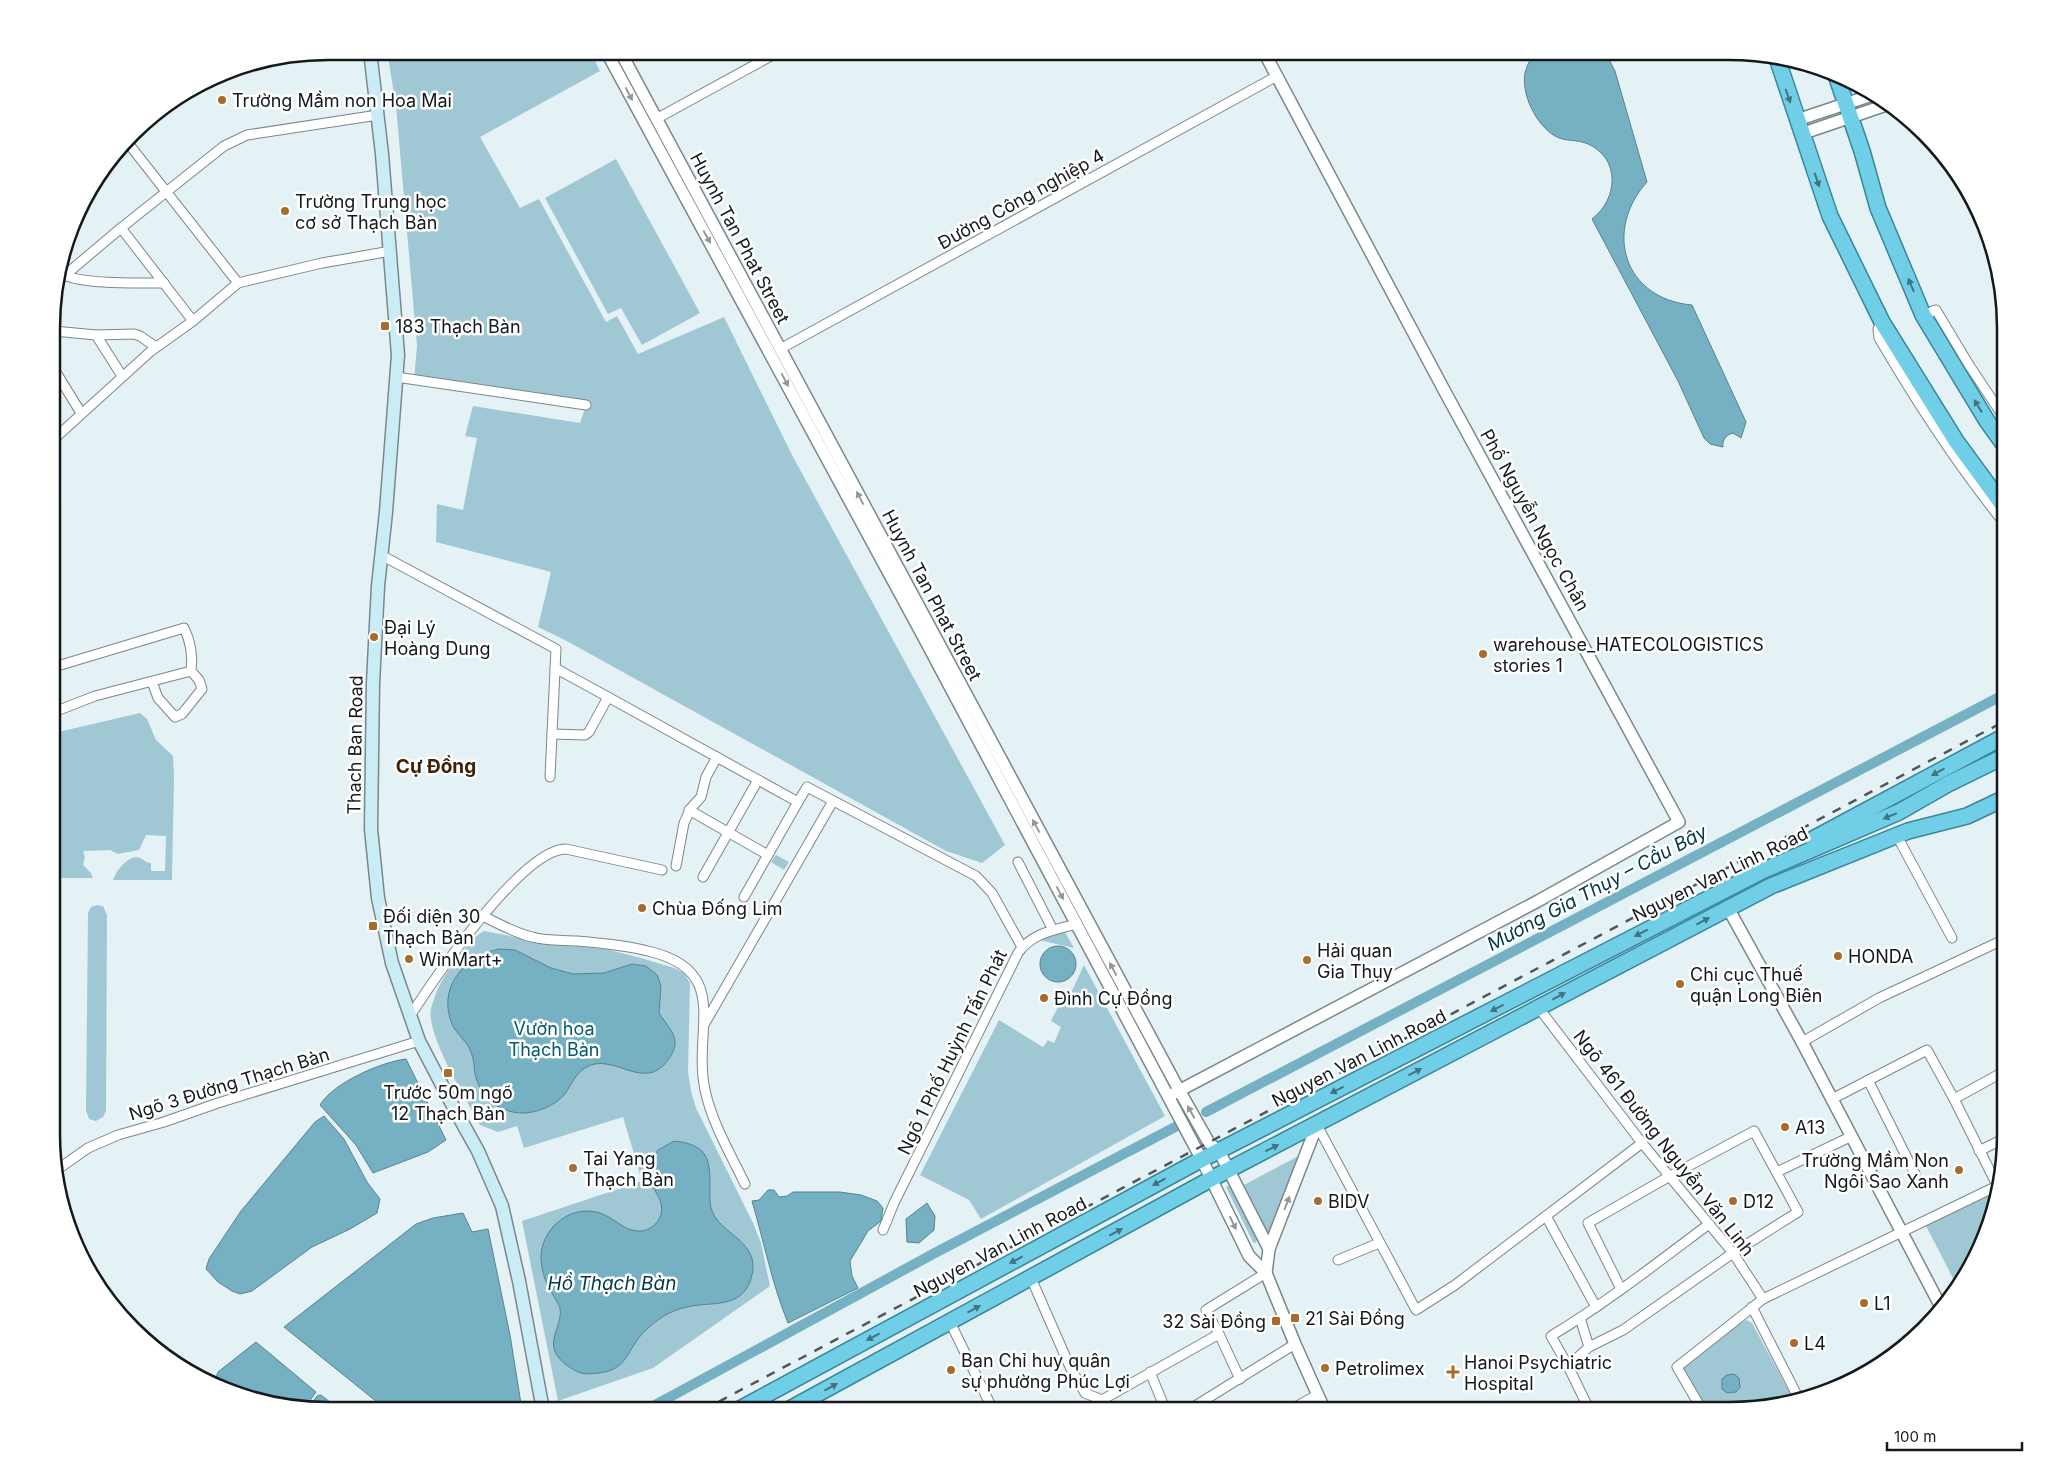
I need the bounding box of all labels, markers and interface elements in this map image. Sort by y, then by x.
one-way arrow [625,88,634,101]
one-way arrow [1785,89,1793,104]
place label: Trường Mầm non Hoa Mai [232,90,452,111]
marker: Trường Mầm non Hoa Mai [216,94,228,106]
street label: Đường Công nghiệp 4 [934,145,1108,253]
street label: Huynh Tan Phat Street [686,149,794,327]
one-way arrow [1814,172,1821,187]
place label: Trường Trung học cơ sở Thạch Bàn [295,191,447,233]
marker: Trường Trung học cơ sở Thạch Bàn [279,205,291,217]
one-way arrow [703,230,711,244]
one-way arrow [1906,278,1914,292]
place label: 183 Thạch Bàn [395,316,521,337]
marker: 183 Thạch Bàn [379,320,391,332]
one-way arrow [780,373,789,386]
one-way arrow [1973,399,1982,412]
street label: Phố Nguyễn Ngọc Chân [1476,425,1594,615]
one-way arrow [855,491,864,505]
street label: Huynh Tan Phat Street [878,506,986,684]
place label: Đại Lý Hoàng Dung [384,617,491,659]
marker: Đại Lý Hoàng Dung [368,631,380,643]
place label: warehouse_HATECOLOGISTICS stories 1 [1493,634,1764,676]
marker: warehouse_HATECOLOGISTICS stories 1 [1477,648,1489,660]
street label: Thach Ban Road [343,675,367,815]
district label: Cự Đồng [396,755,476,778]
one-way arrow [1931,768,1946,776]
one-way arrow [1883,813,1897,821]
one-way arrow [1032,819,1040,833]
water label: Mương Gia Thụy – Cầu Bây [1483,820,1712,956]
street label: Nguyen Van Linh Road [1629,822,1811,926]
one-way arrow [1056,886,1065,900]
place label: Chùa Đống Lim [652,898,782,919]
marker: Chùa Đống Lim [636,902,648,914]
place label: Đối diện 30 Thạch Bàn [383,906,480,948]
one-way arrow [1696,917,1710,925]
marker: Đối diện 30 Thạch Bàn [367,920,379,932]
one-way arrow [1634,929,1649,937]
place label: Hải quan Gia Thụy [1317,940,1393,982]
street label: Ngõ 1 Phố Huỳnh Tấn Phát [893,946,1011,1158]
place label: HONDA [1848,946,1914,967]
place label: WinMart+ [419,949,503,970]
marker: HONDA [1832,950,1844,962]
marker: WinMart+ [403,953,415,965]
marker: Hải quan Gia Thụy [1301,954,1313,966]
one-way arrow [1109,962,1118,976]
place label: Chi cục Thuế quận Long Biên [1690,964,1822,1006]
marker: Chi cục Thuế quận Long Biên [1674,978,1686,990]
place label: Đình Cự Đồng [1054,988,1173,1009]
marker: Đình Cự Đồng [1038,992,1050,1004]
one-way arrow [1552,992,1566,1000]
one-way arrow [1490,1004,1504,1012]
street label: Nguyen Van Linh Road [1268,1005,1450,1111]
park label: Vườn hoa Thạch Bàn [509,1018,599,1060]
street label: Ngõ 461 Đường Nguyễn Văn Linh [1569,1026,1759,1260]
street label: Ngõ 3 Đường Thạch Bàn [126,1043,332,1125]
marker: Trước 50m ngõ 12 Thạch Bàn [442,1067,454,1079]
one-way arrow [1408,1068,1423,1076]
place label: Trước 50m ngõ 12 Thạch Bàn [383,1082,513,1124]
one-way arrow [1330,1086,1344,1094]
one-way arrow [1187,1105,1196,1118]
place label: A13 [1795,1117,1825,1138]
marker: A13 [1779,1121,1791,1133]
one-way arrow [1265,1144,1279,1152]
place label: Tai Yang Thạch Bàn [583,1148,674,1190]
place label: Trường Mầm Non Ngôi Sao Xanh [1801,1150,1949,1192]
marker: Tai Yang Thạch Bàn [567,1162,579,1174]
marker: Trường Mầm Non Ngôi Sao Xanh [1953,1164,1965,1176]
one-way arrow [1153,1178,1166,1187]
place label: BIDV [1328,1191,1369,1212]
place label: D12 [1743,1191,1774,1212]
street label: Nguyen Van Linh Road [910,1192,1090,1302]
marker: BIDV [1312,1195,1324,1207]
marker: D12 [1727,1195,1739,1207]
one-way arrow [1283,1196,1291,1211]
one-way arrow [1229,1216,1237,1230]
one-way arrow [1109,1228,1124,1236]
one-way arrow [1009,1256,1024,1264]
water label: Hồ Thạch Bàn [548,1272,676,1295]
place label: L1 [1874,1293,1891,1314]
marker: L1 [1858,1297,1870,1309]
one-way arrow [967,1305,980,1314]
place label: 21 Sài Đồng [1305,1308,1405,1329]
place label: 32 Sài Đồng [1162,1311,1266,1332]
marker: 21 Sài Đồng [1289,1312,1301,1324]
marker: 32 Sài Đồng [1270,1315,1282,1327]
one-way arrow [866,1333,881,1341]
place label: L4 [1804,1333,1826,1354]
marker: L4 [1788,1337,1800,1349]
place label: Ban Chỉ huy quân sự phường Phúc Lợi [961,1350,1130,1392]
place label: Hanoi Psychiatric Hospital [1464,1352,1612,1394]
place label: Petrolimex [1335,1358,1425,1379]
marker: Petrolimex [1319,1362,1331,1374]
marker: Ban Chỉ huy quân sự phường Phúc Lợi [945,1364,957,1376]
marker: Hanoi Psychiatric Hospital [1446,1365,1460,1379]
one-way arrow [824,1383,838,1391]
scale bar [1887,1420,2022,1452]
text: 100 m [1894,1427,1936,1446]

